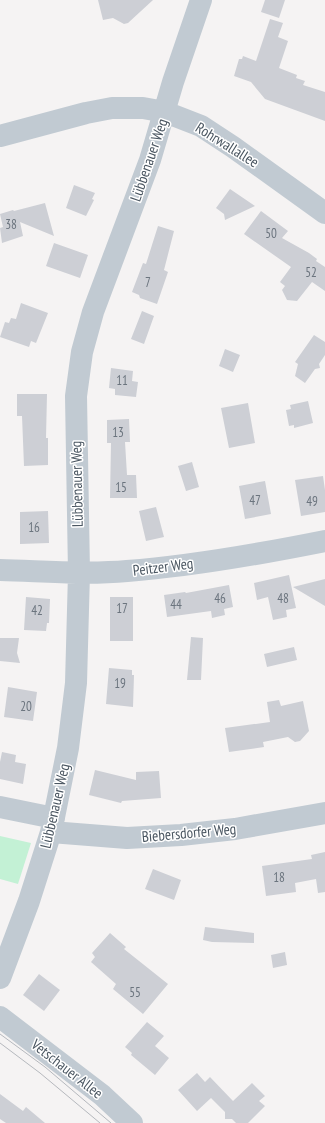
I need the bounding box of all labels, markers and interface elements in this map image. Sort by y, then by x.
street label: Lübbenauer Weg [125,116,172,204]
street label: Rohrwallallee [192,118,262,171]
house number: 38 [5,216,17,233]
house number: 50 [265,225,277,242]
house number: 52 [305,264,317,281]
house number: 7 [145,274,151,291]
house number: 11 [116,372,128,389]
house number: 13 [112,424,124,441]
street label: Lübbenauer Weg [66,441,87,527]
house number: 15 [115,479,127,496]
house number: 47 [249,492,261,509]
house number: 49 [306,493,318,510]
house number: 16 [28,519,40,536]
street label: Peitzer Weg [132,553,194,580]
house number: 46 [214,590,226,607]
house number: 48 [277,590,289,607]
house number: 44 [170,596,182,613]
house number: 17 [116,600,128,617]
house number: 42 [31,602,43,619]
house number: 19 [114,675,126,692]
house number: 20 [20,698,32,715]
street label: Lübbenauer Weg [36,762,73,850]
street label: Biebersdorfer Weg [141,819,237,846]
house number: 18 [273,869,285,886]
house number: 55 [129,984,141,1001]
street label: Vetschauer Allee [27,1034,107,1102]

